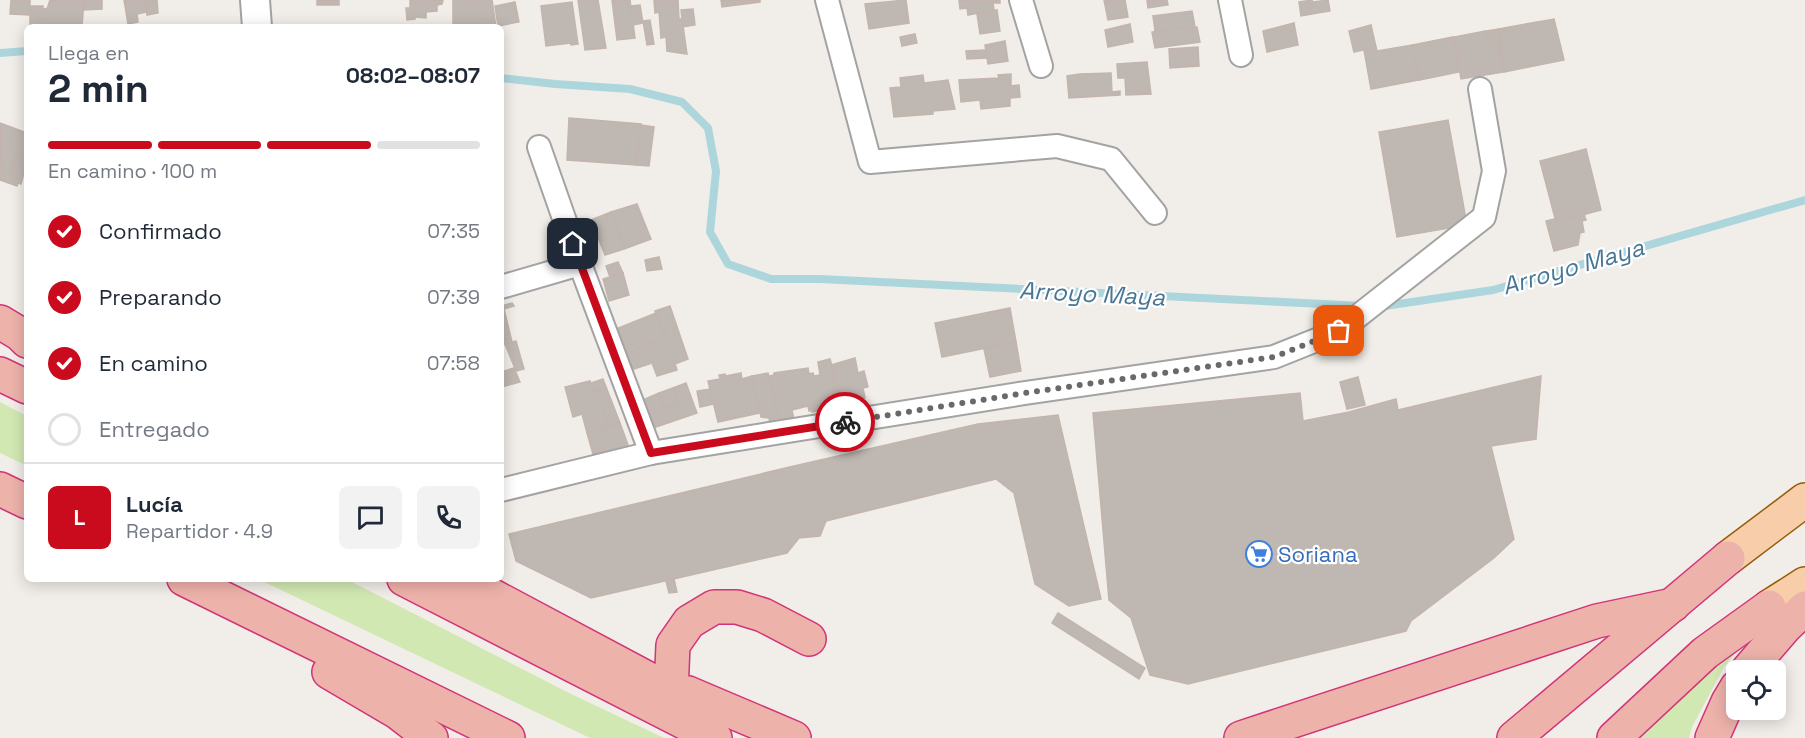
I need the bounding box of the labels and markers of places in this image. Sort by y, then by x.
pin [547,218,598,269]
pin [1313,305,1364,356]
supermarket icon: Soriana [1244,539,1274,569]
place label: Soriana [1278,540,1358,568]

